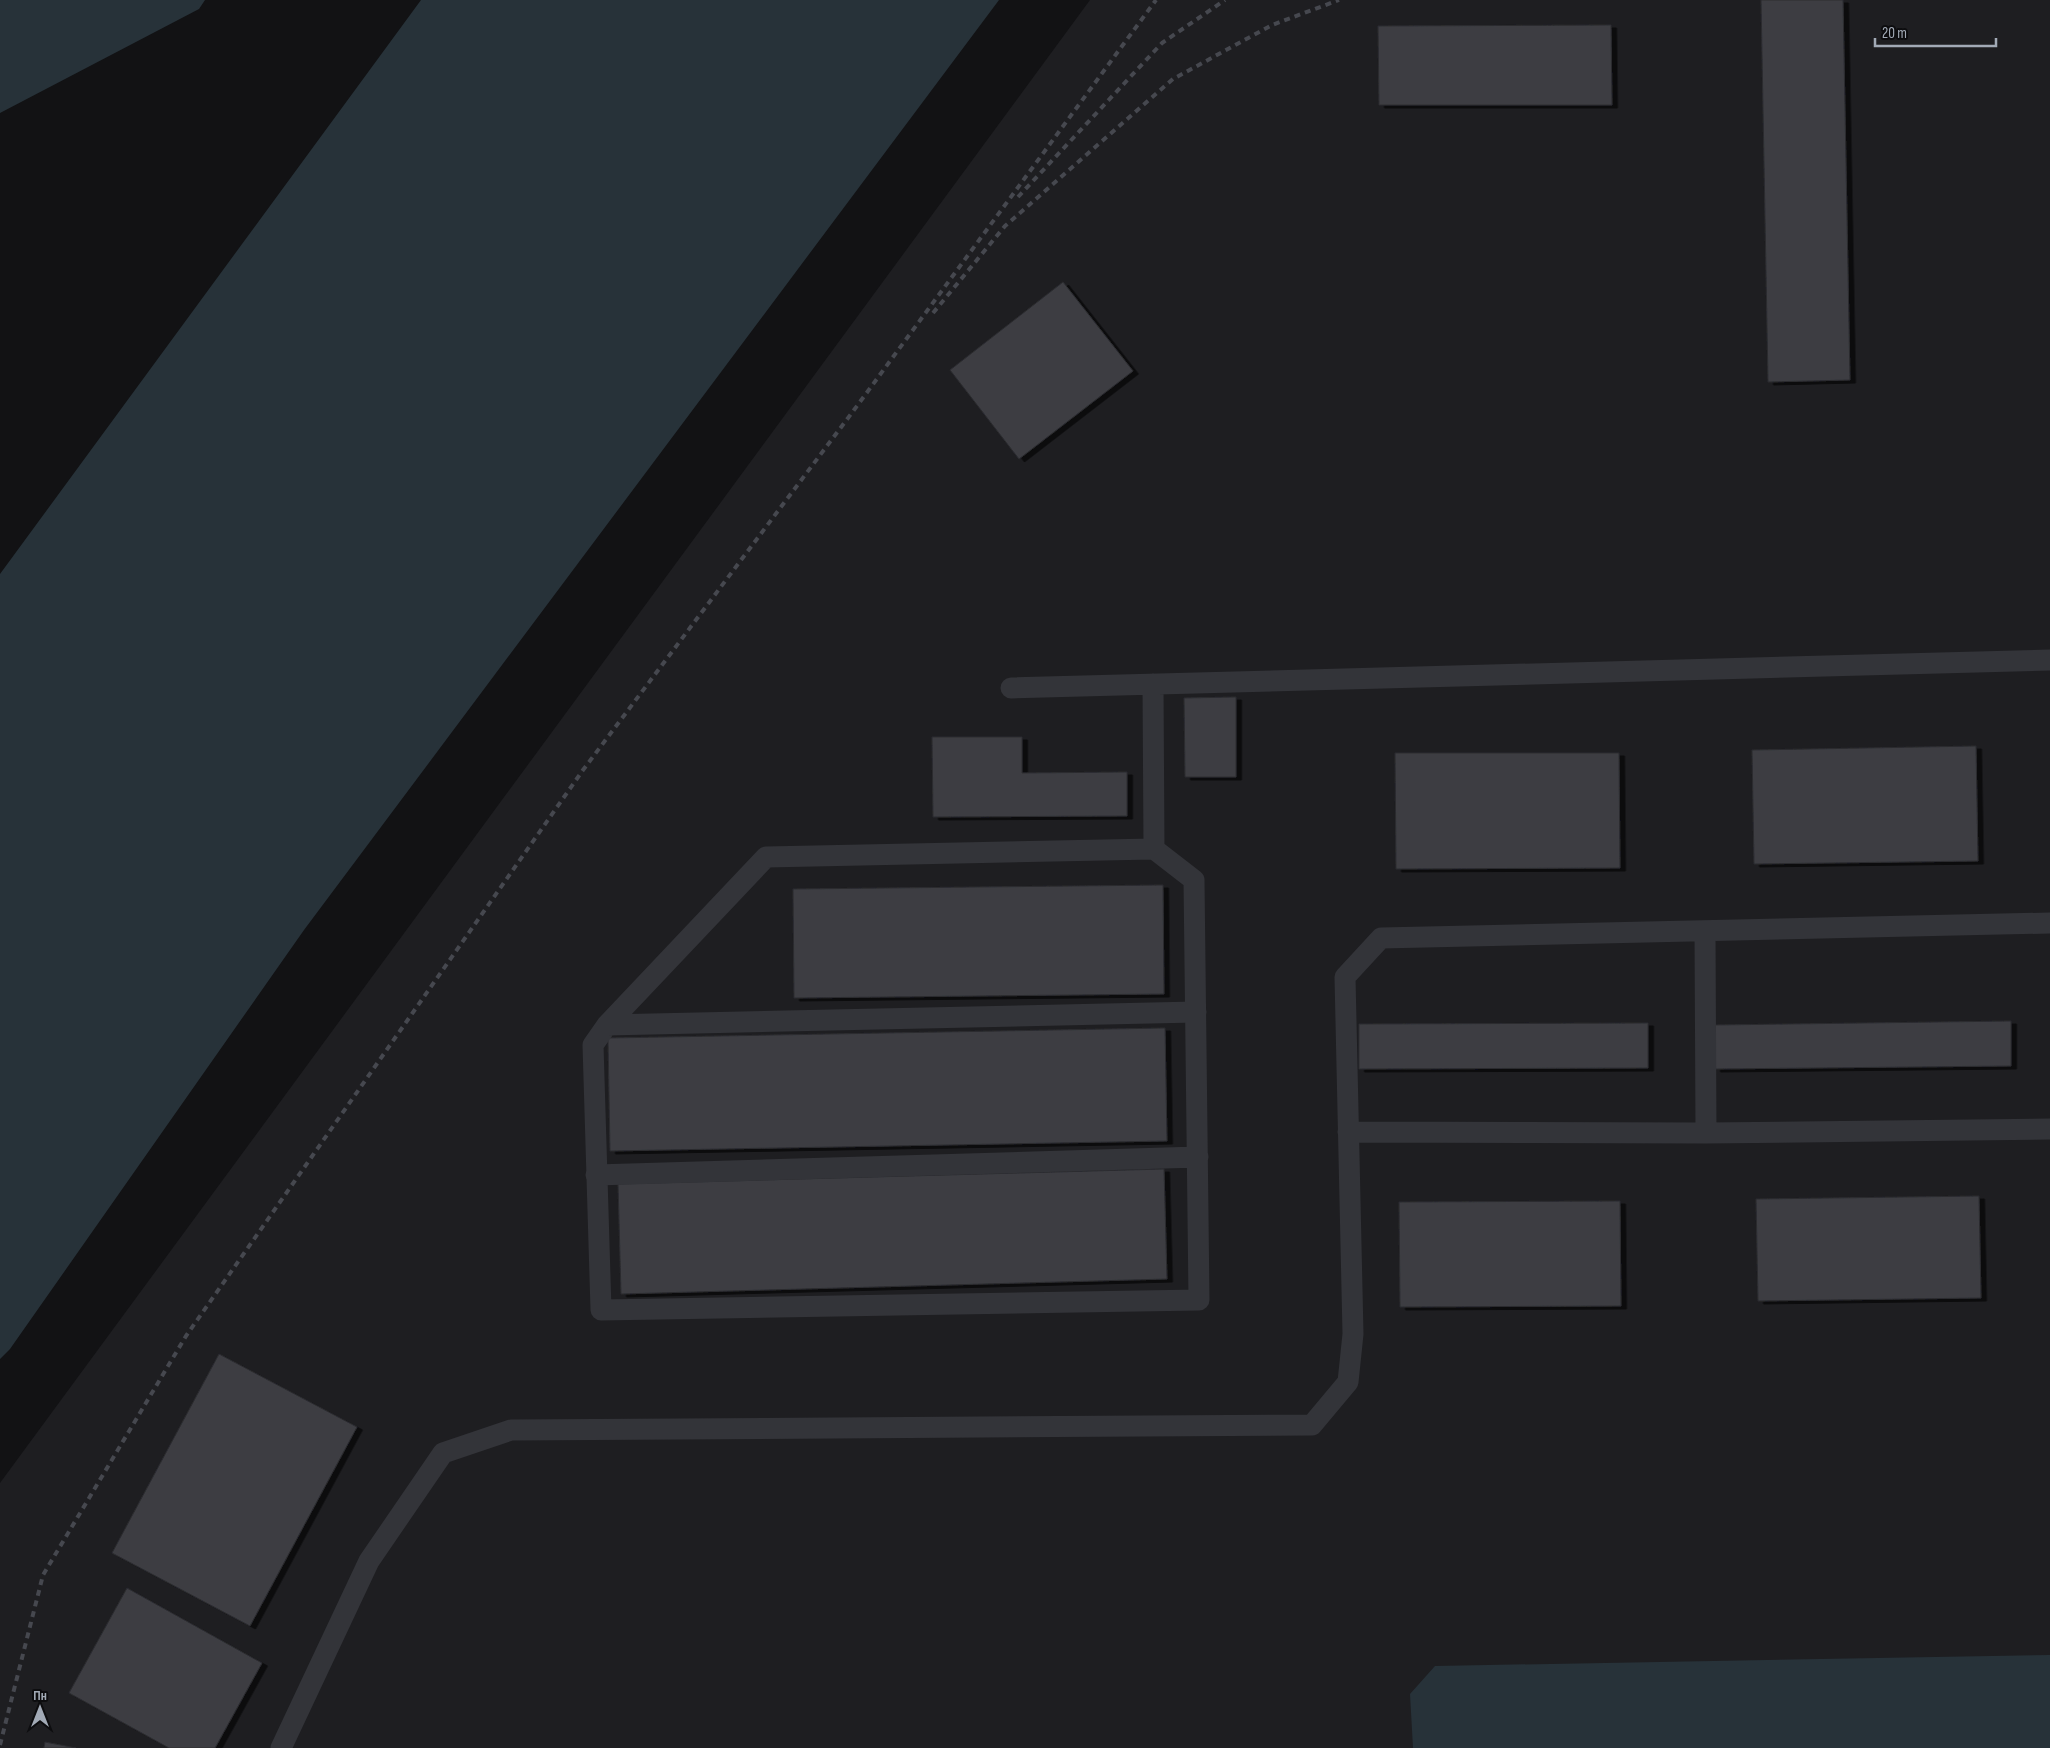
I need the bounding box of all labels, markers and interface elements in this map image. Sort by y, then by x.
scale bar [1875,15,1996,47]
text: 20 m [1882,24,1907,43]
north arrow [15,1683,65,1733]
text: Пн [33,1687,47,1704]

